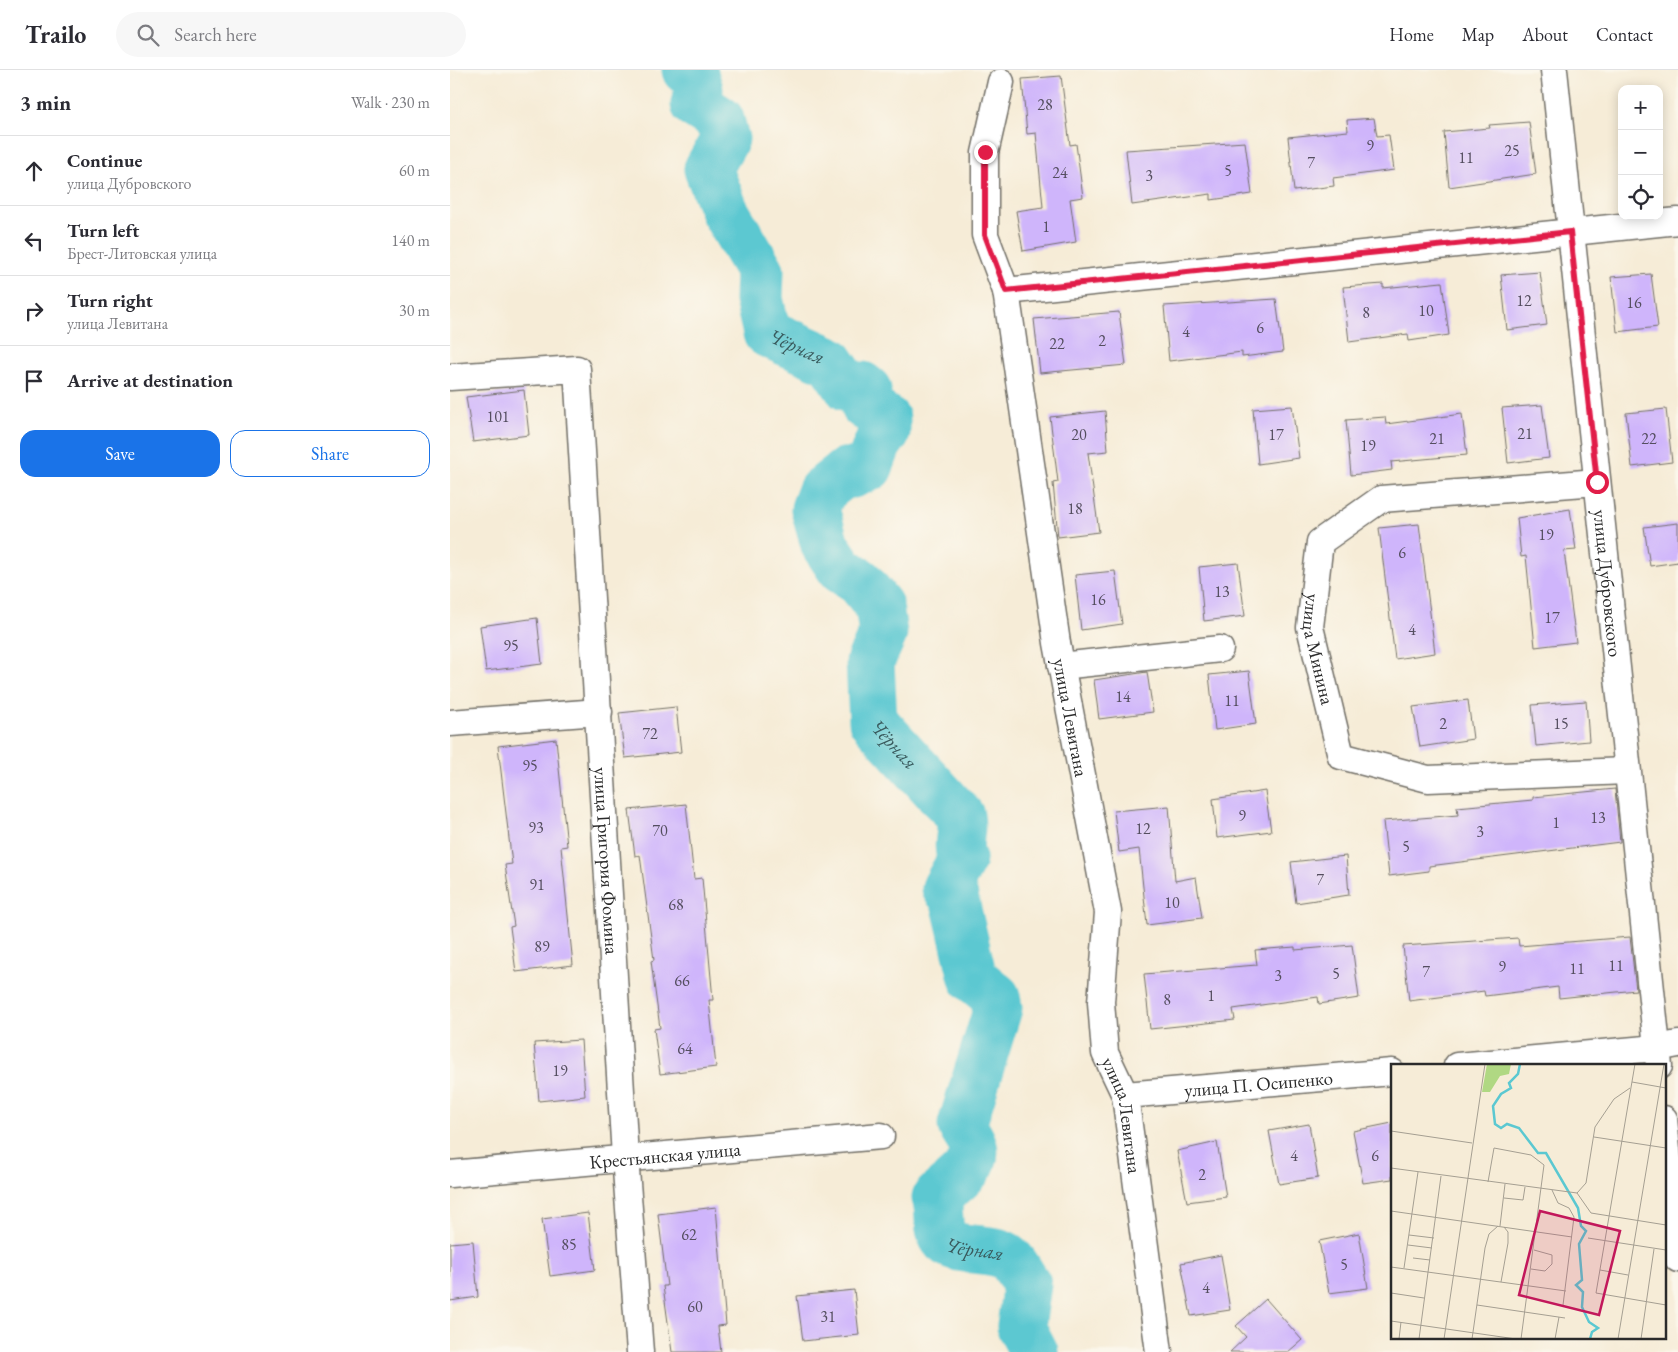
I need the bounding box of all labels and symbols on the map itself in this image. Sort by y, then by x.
house number: 28 [1037,94,1053,115]
house number: 9 [1366,135,1374,156]
house number: 25 [1504,140,1520,161]
route end [974,141,997,164]
house number: 11 [1458,147,1474,168]
house number: 7 [1307,152,1315,173]
house number: 5 [1224,160,1232,181]
house number: 24 [1052,162,1068,183]
house number: 3 [1145,165,1153,186]
house number: 1 [1042,216,1050,237]
house number: 12 [1516,290,1532,311]
house number: 16 [1626,292,1642,313]
house number: 10 [1418,300,1434,321]
house number: 8 [1362,302,1370,323]
house number: 6 [1256,317,1264,338]
house number: 4 [1182,321,1190,342]
water label: Чёрная [765,322,829,370]
house number: 2 [1098,330,1106,351]
house number: 22 [1049,333,1065,354]
house number: 101 [486,406,510,427]
house number: 21 [1517,423,1533,444]
house number: 20 [1071,424,1087,445]
house number: 17 [1268,424,1284,445]
house number: 21 [1429,428,1445,449]
house number: 22 [1641,428,1657,449]
house number: 19 [1360,435,1376,456]
route start [1586,471,1609,494]
house number: 18 [1067,498,1083,519]
street label: улица Дубровского [1587,508,1628,658]
house number: 19 [1538,524,1554,545]
house number: 6 [1398,542,1406,563]
house number: 13 [1214,581,1230,602]
house number: 16 [1090,589,1106,610]
street label: улица Минина [1297,592,1340,708]
house number: 17 [1544,607,1560,628]
house number: 4 [1408,619,1416,640]
house number: 95 [503,635,519,656]
street label: улица Левитана [1047,656,1094,779]
house number: 14 [1115,686,1131,707]
house number: 11 [1224,690,1240,711]
house number: 2 [1439,713,1447,734]
house number: 15 [1553,713,1569,734]
water label: Чёрная [865,714,924,775]
house number: 72 [642,723,658,744]
house number: 95 [522,755,538,776]
street label: улица Григория Фомина [588,766,625,956]
house number: 9 [1238,805,1246,826]
house number: 13 [1590,807,1606,828]
house number: 1 [1552,812,1560,833]
house number: 93 [528,817,544,838]
house number: 12 [1135,818,1151,839]
house number: 70 [652,820,668,841]
house number: 3 [1476,821,1484,842]
house number: 5 [1402,836,1410,857]
house number: 7 [1316,869,1324,890]
house number: 91 [529,874,545,895]
house number: 10 [1164,892,1180,913]
house number: 68 [668,894,684,915]
house number: 89 [534,936,550,957]
house number: 11 [1608,955,1624,976]
house number: 9 [1498,956,1506,977]
house number: 11 [1569,958,1585,979]
house number: 7 [1422,961,1430,982]
house number: 5 [1332,963,1340,984]
house number: 3 [1274,965,1282,986]
house number: 66 [674,970,690,991]
house number: 1 [1207,985,1215,1006]
house number: 8 [1163,989,1171,1010]
house number: 64 [677,1038,693,1059]
street label: улица Левитана [1096,1053,1147,1176]
house number: 19 [552,1060,568,1081]
inset map [1391,1064,1666,1340]
street label: улица П. Осипенко [1183,1065,1334,1103]
street label: Крестьянская улица [588,1136,742,1175]
house number: 4 [1290,1145,1298,1166]
house number: 6 [1371,1145,1379,1166]
house number: 2 [1198,1164,1206,1185]
house number: 62 [681,1224,697,1245]
water label: Чёрная [941,1230,1007,1267]
house number: 85 [561,1234,577,1255]
house number: 5 [1340,1254,1348,1275]
house number: 4 [1202,1277,1210,1298]
house number: 60 [687,1296,703,1317]
house number: 31 [820,1306,836,1327]

